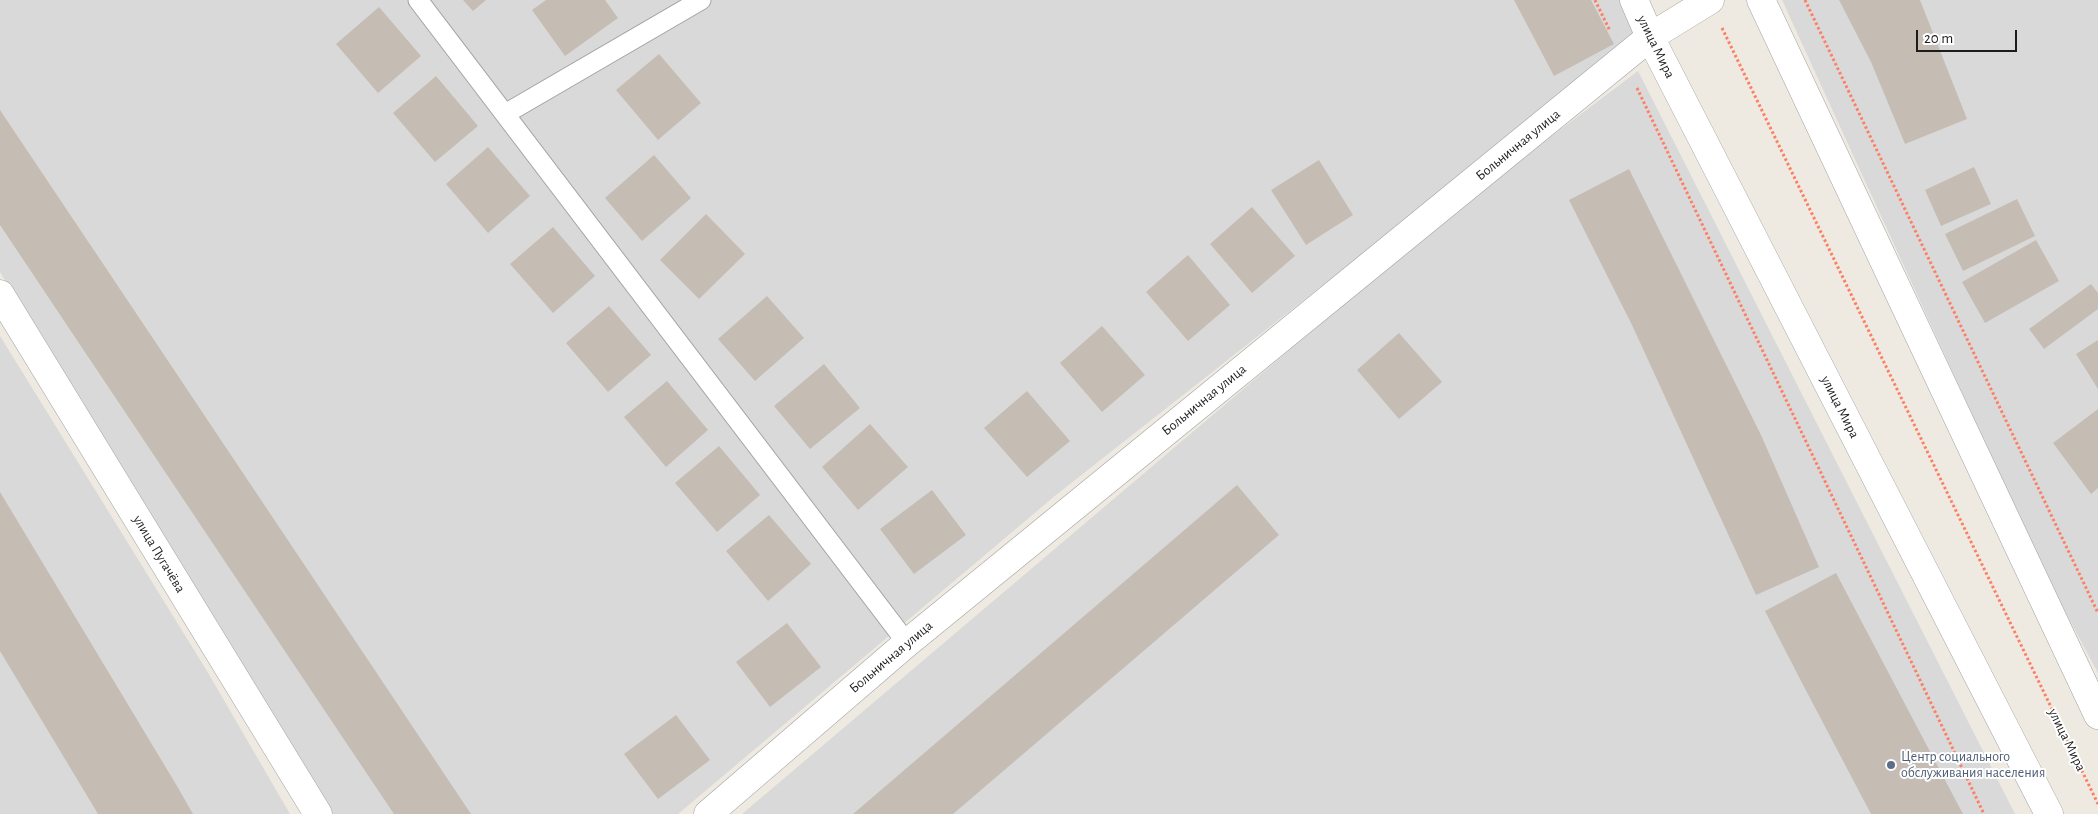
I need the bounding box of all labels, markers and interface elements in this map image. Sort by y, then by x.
street label: улица Мира [1634,13,1678,81]
scale bar [1918,20,2019,52]
text: 20 m [1924,31,1953,46]
street label: Больничная улица [1472,106,1564,184]
street label: Больничная улица [1158,361,1250,439]
street label: улица Мира [1817,373,1863,441]
street label: улица Пугачёва [129,512,189,596]
street label: Больничная улица [846,617,936,697]
street label: улица Мира [2045,706,2089,774]
place label: Центр социального обслуживания населения [1901,749,2045,782]
marker: Центр социального обслуживания населения [1885,759,1897,771]

